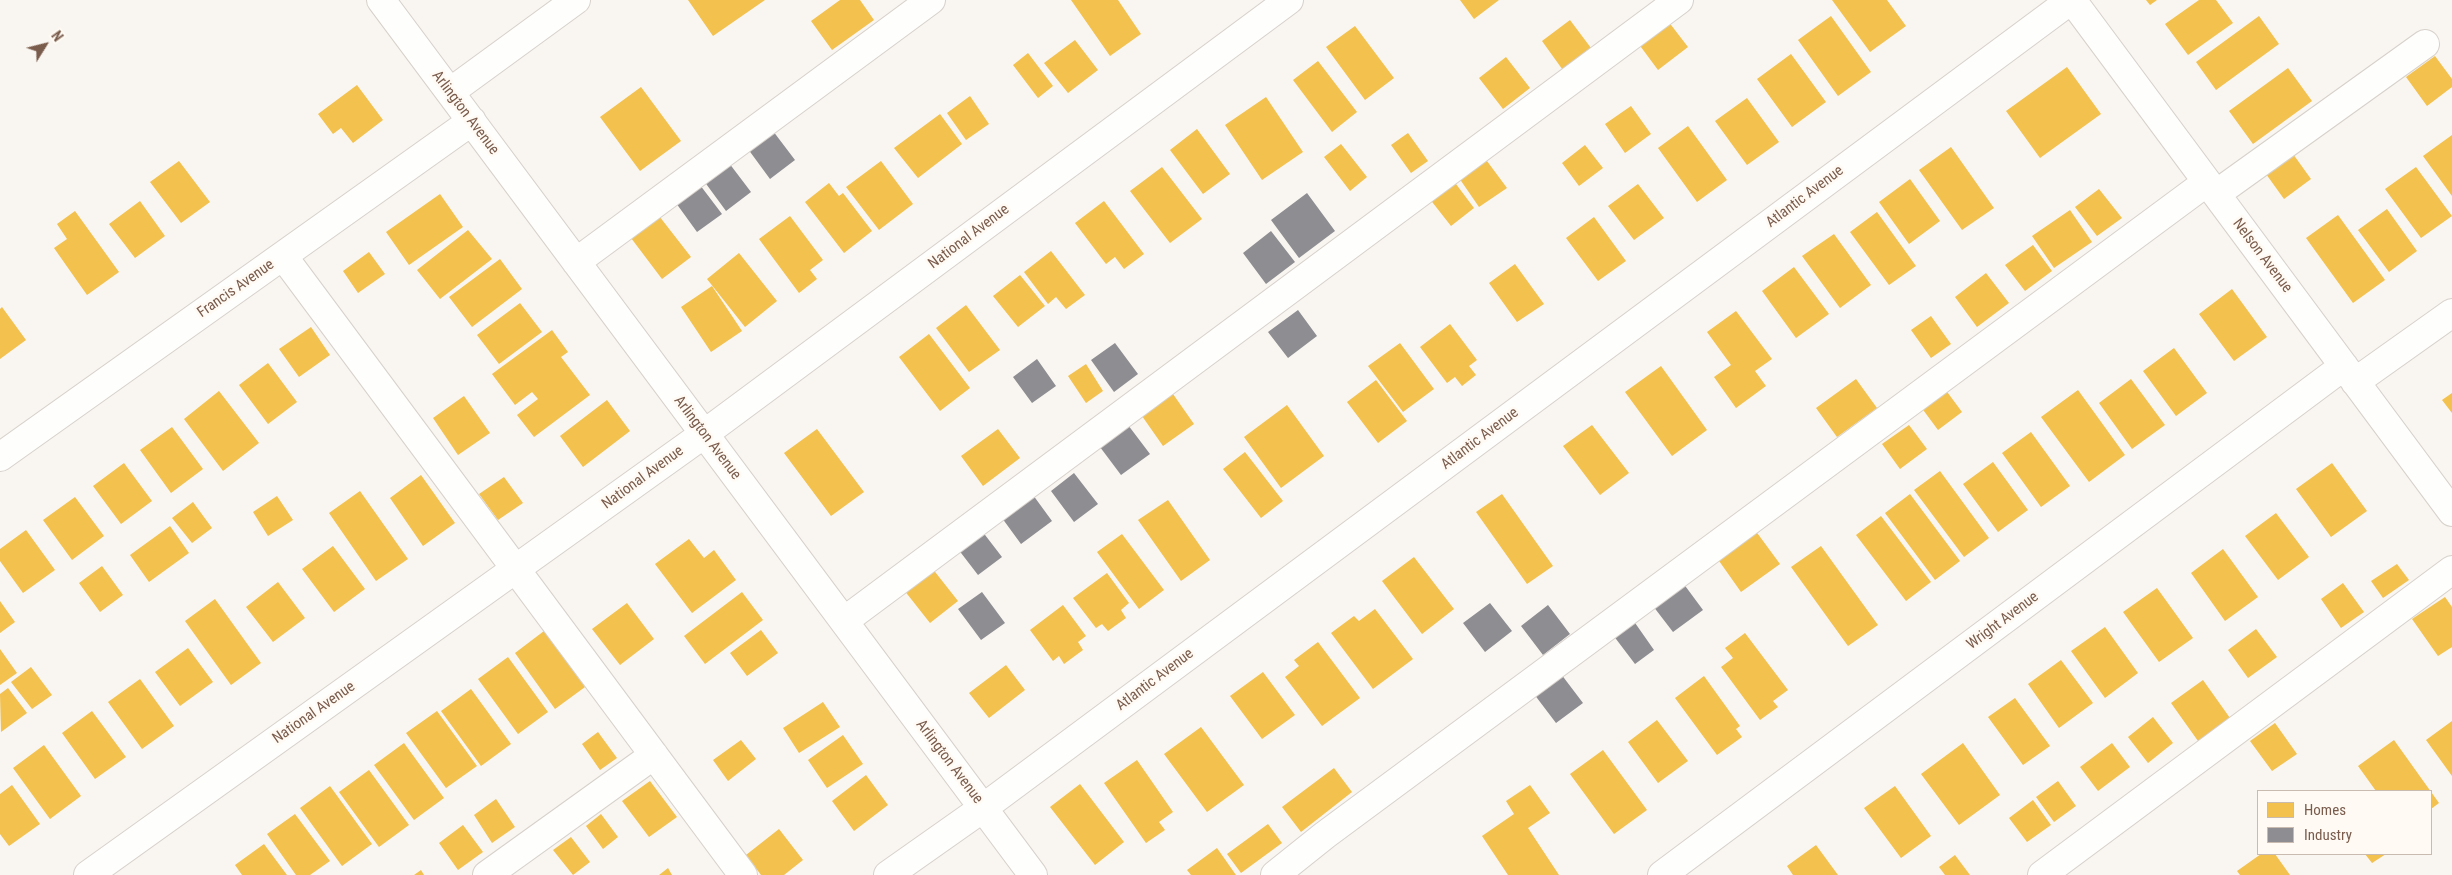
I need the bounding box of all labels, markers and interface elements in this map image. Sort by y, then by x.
north arrow [20,20,70,70]
text: N [48,28,66,44]
street label: Arlington Avenue [428,67,502,159]
street label: Atlantic Avenue [1763,162,1847,232]
street label: National Avenue [925,201,1013,273]
street label: Nelson Avenue [2228,215,2296,297]
street label: Francis Avenue [194,256,278,322]
street label: Arlington Avenue [670,392,744,484]
street label: Atlantic Avenue [1438,404,1522,474]
street label: National Avenue [599,442,687,514]
street label: Wright Avenue [1964,588,2042,654]
street label: Atlantic Avenue [1113,645,1197,715]
street label: National Avenue [269,678,359,748]
street label: Arlington Avenue [912,716,986,808]
legend [2257,790,2432,855]
text: Homes [2304,801,2346,819]
text: Industry [2304,826,2352,844]

